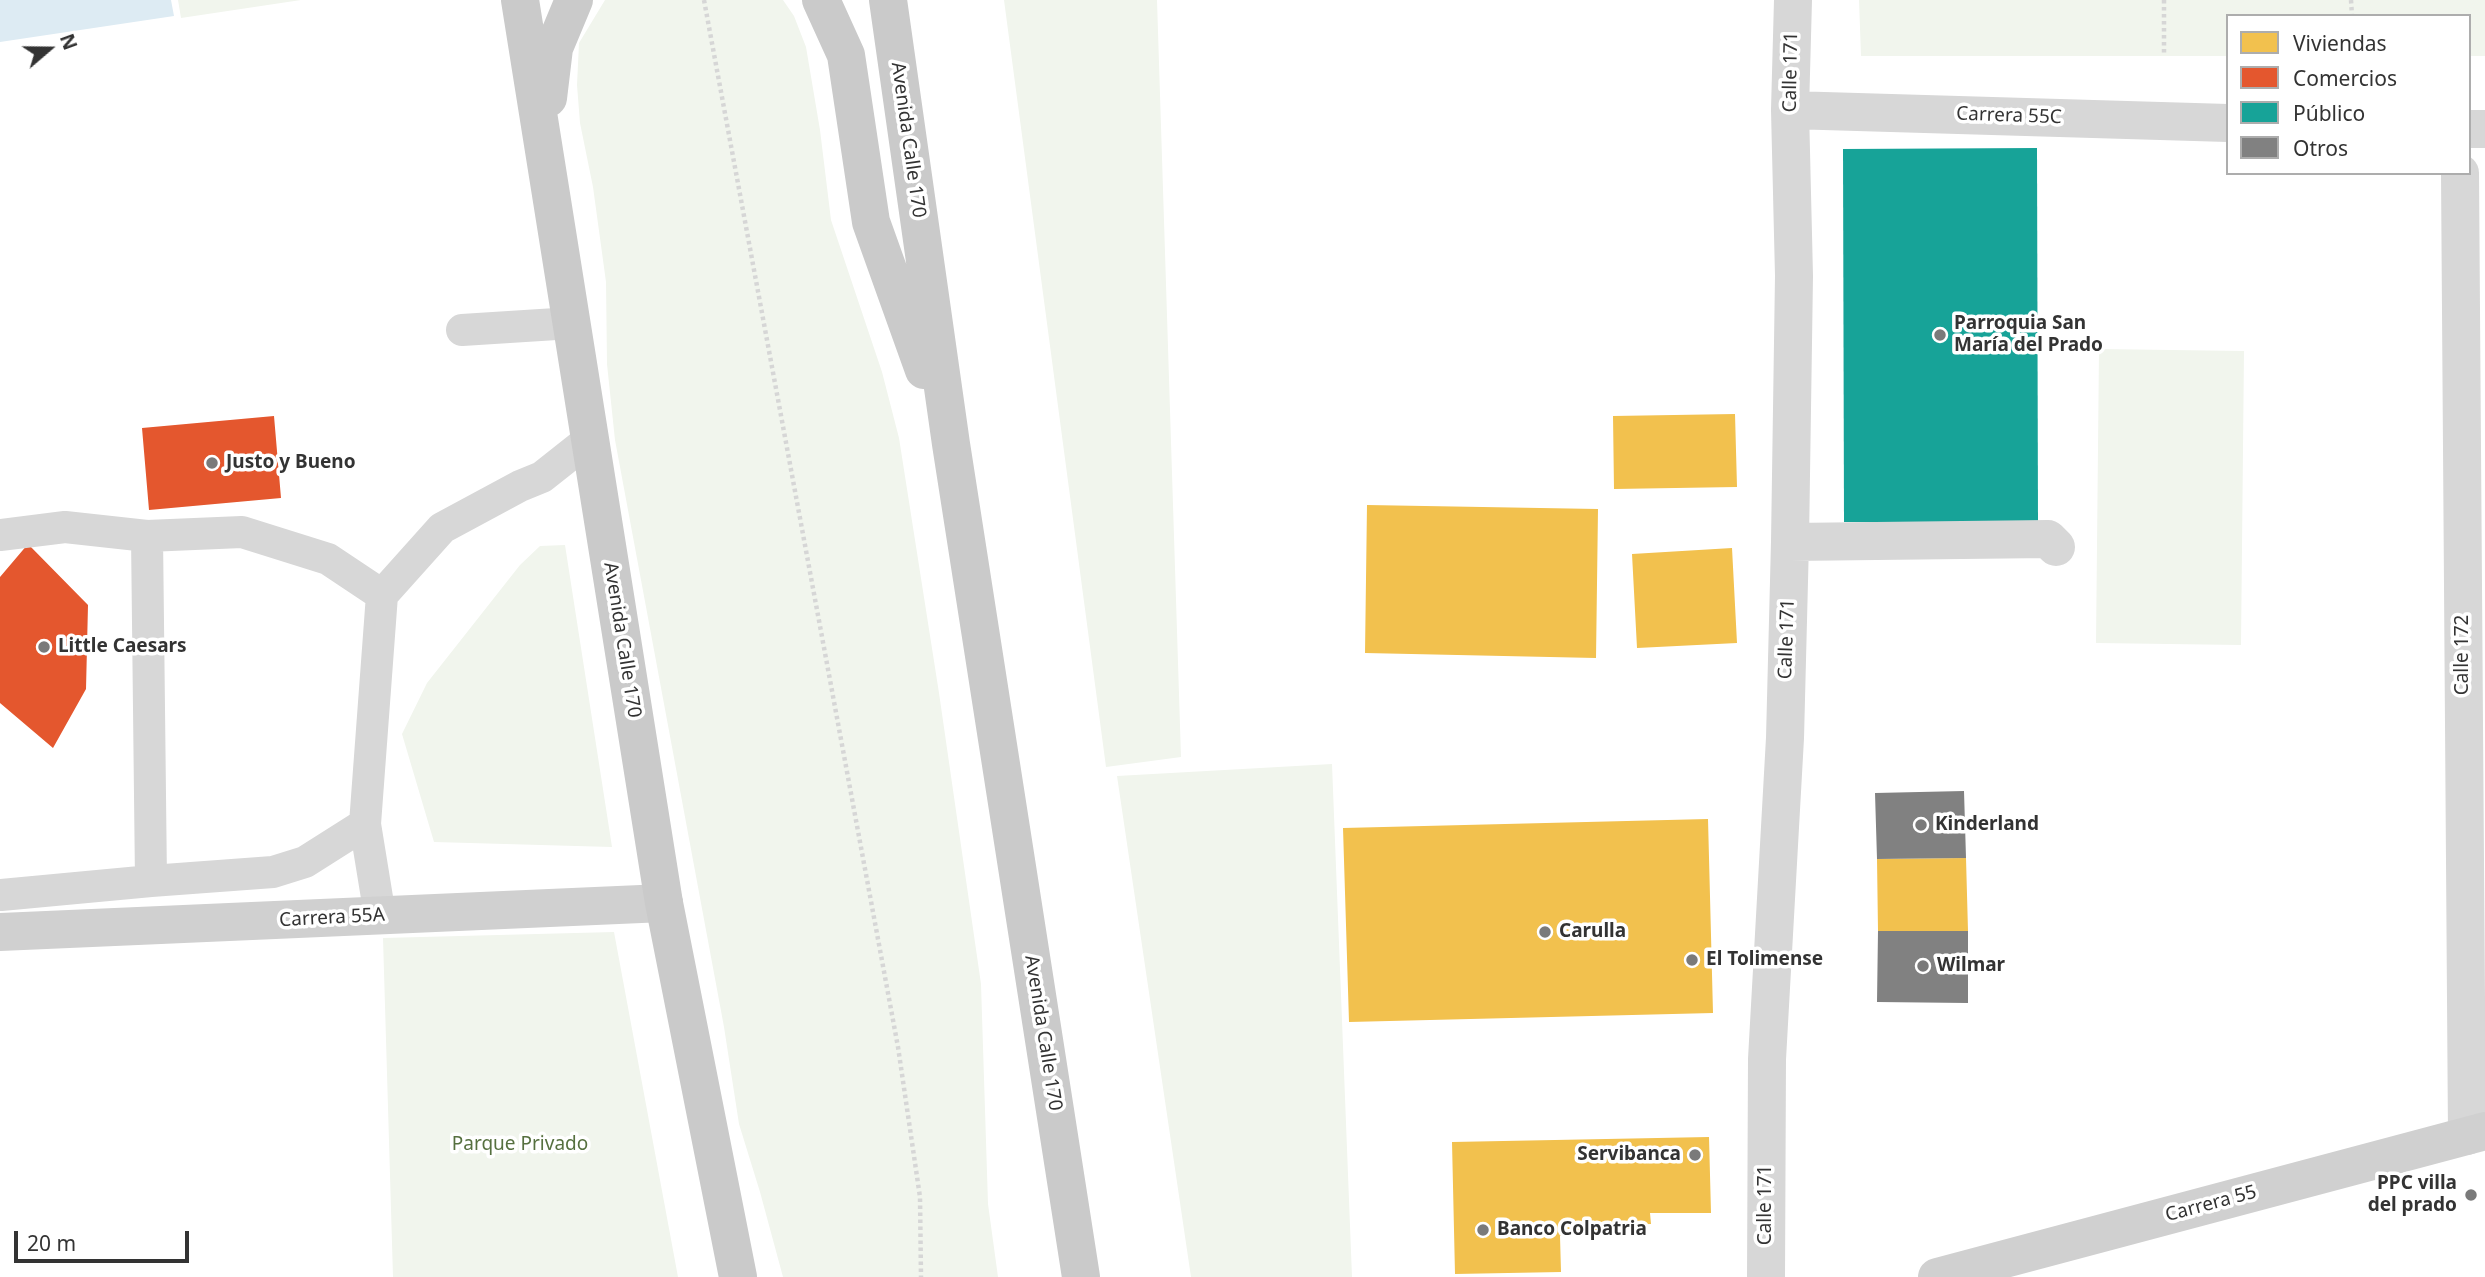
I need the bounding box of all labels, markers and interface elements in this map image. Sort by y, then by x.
north arrow [14,14,84,84]
legend [2226,14,2471,175]
text: Viviendas [2293,29,2387,57]
text: N [54,30,84,54]
street label: Calle 171 [1779,31,1803,113]
street label: Avenida Calle 170 [886,61,930,219]
text: Comercios [2293,64,2397,92]
text: Público [2293,99,2365,127]
street label: Carrera 55C [1956,103,2062,129]
text: Otros [2293,134,2348,162]
place label: Parroquia San María del Prado [1954,313,2103,357]
marker: Parroquia San María del Prado [1932,327,1948,343]
place label: Justo y Bueno [226,452,356,474]
marker: Justo y Bueno [204,455,220,471]
street label: Avenida Calle 170 [598,561,646,719]
street label: Calle 171 [1774,598,1800,680]
street label: Calle 172 [2452,615,2474,695]
place label: Little Caesars [58,636,187,658]
marker: Little Caesars [36,639,52,655]
place label: Kinderland [1935,814,2039,836]
marker: Kinderland [1913,817,1929,833]
street label: Carrera 55A [279,904,385,932]
place label: Carulla [1559,921,1626,943]
marker: Carulla [1537,924,1553,940]
place label: El Tolimense [1706,949,1823,971]
marker: El Tolimense [1684,952,1700,968]
street label: Avenida Calle 170 [1019,954,1067,1112]
place label: Wilmar [1937,955,2005,977]
marker: Wilmar [1915,958,1931,974]
park label: Parque Privado [452,1134,588,1156]
place label: Servibanca [1577,1144,1681,1166]
marker: Servibanca [1687,1147,1703,1163]
street label: Calle 171 [1755,1165,1777,1245]
place label: PPC villa del prado [2368,1173,2457,1217]
street label: Carrera 55 [2163,1181,2259,1227]
marker: PPC villa del prado [2463,1187,2479,1203]
scale bar [18,1218,192,1262]
place label: Banco Colpatria [1497,1219,1647,1241]
marker: Banco Colpatria [1475,1222,1491,1238]
text: 20 m [27,1229,76,1257]

